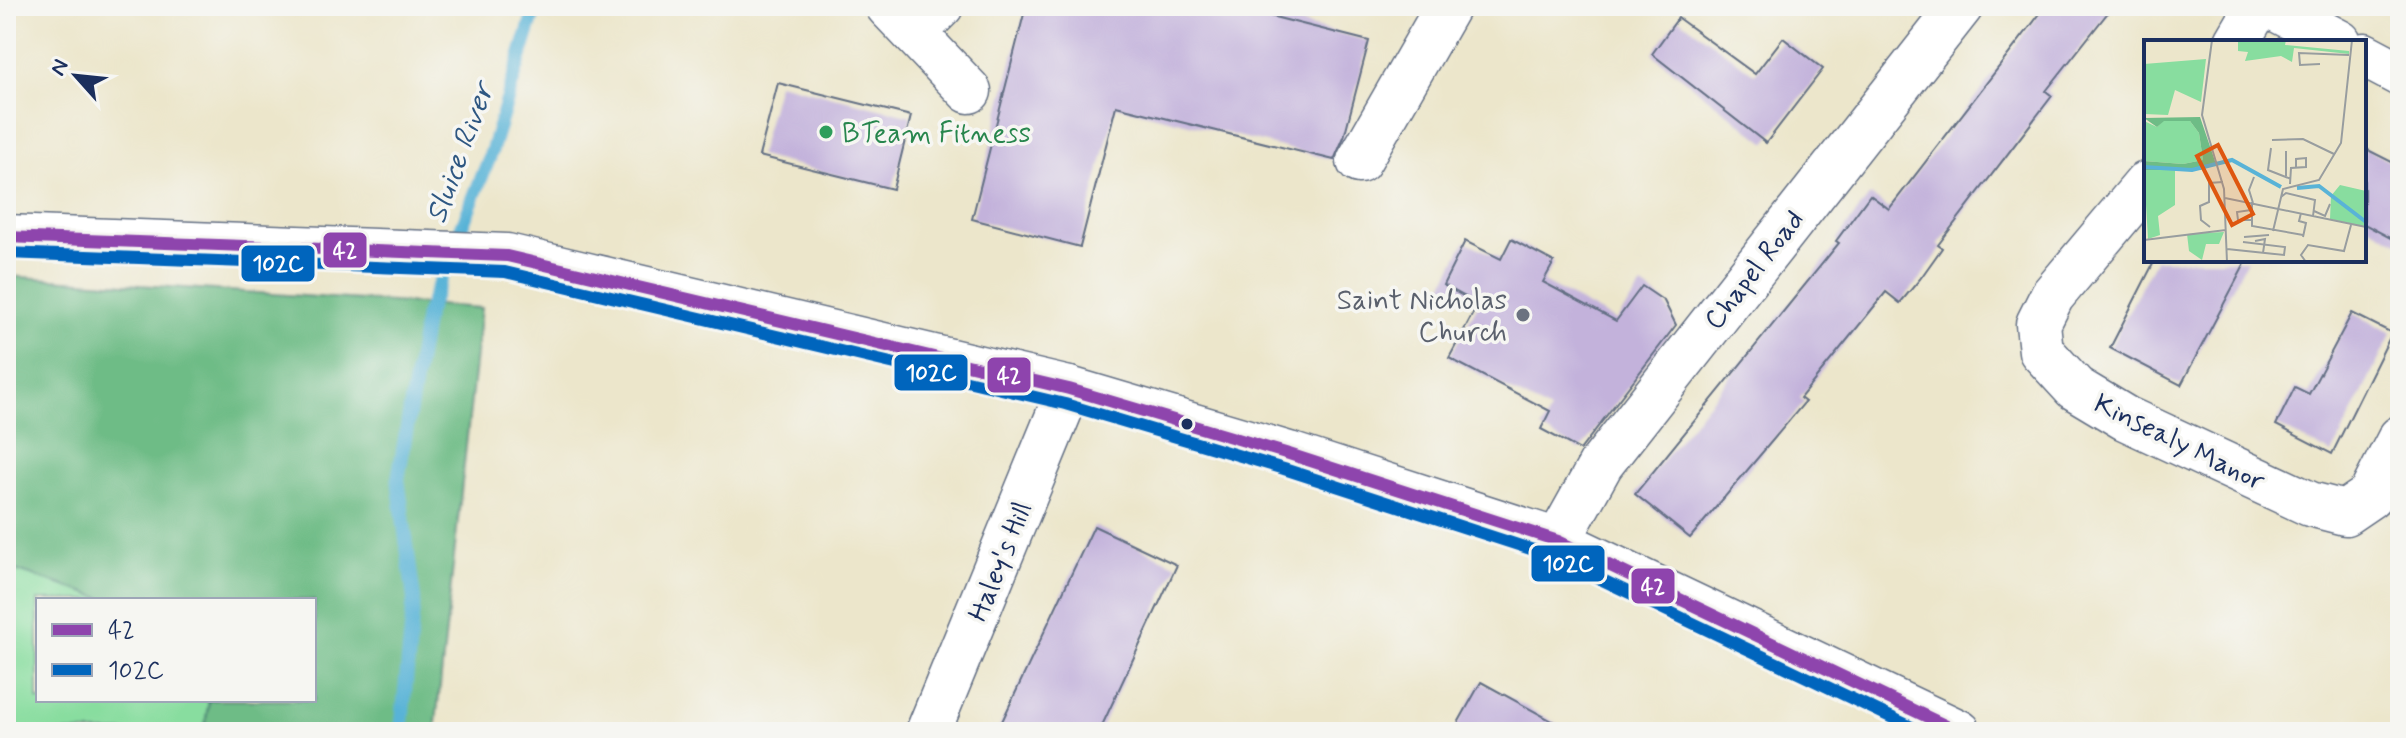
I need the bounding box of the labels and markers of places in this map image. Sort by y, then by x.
place label: BTeam Fitness [842,116,1031,153]
marker: BTeam Fitness [817,123,835,141]
place label: Saint Nicholas Church [1337,283,1507,352]
marker: Saint Nicholas Church [1514,306,1532,324]
unlabelled marker [1179,416,1195,432]

